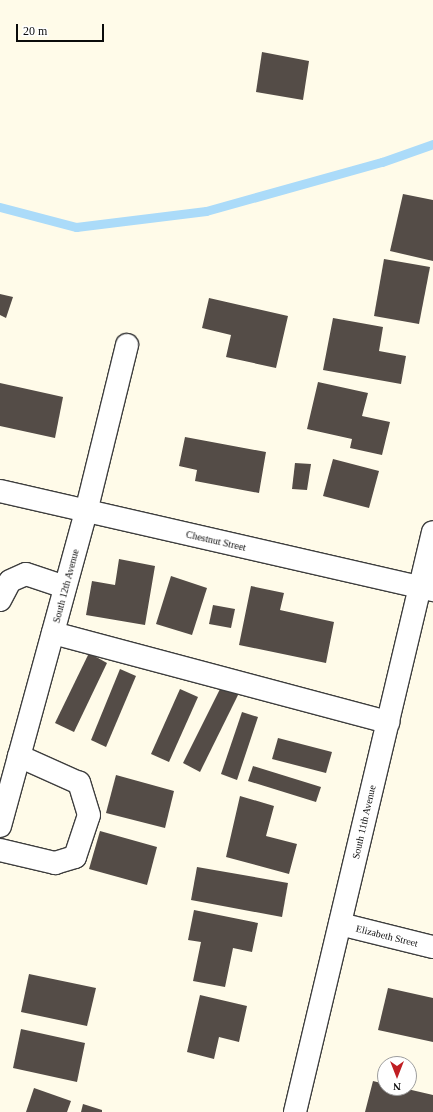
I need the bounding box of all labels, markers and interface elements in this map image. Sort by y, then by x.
scale bar [18,16,106,42]
text: 20 m [23,24,47,38]
street label: Chestnut Street [185,528,247,554]
street label: South 12th Avenue [50,548,82,624]
street label: South 11th Avenue [350,784,378,860]
street label: Elizabeth Street [355,922,419,950]
north arrow [377,1056,417,1096]
text: N [393,1081,401,1093]

